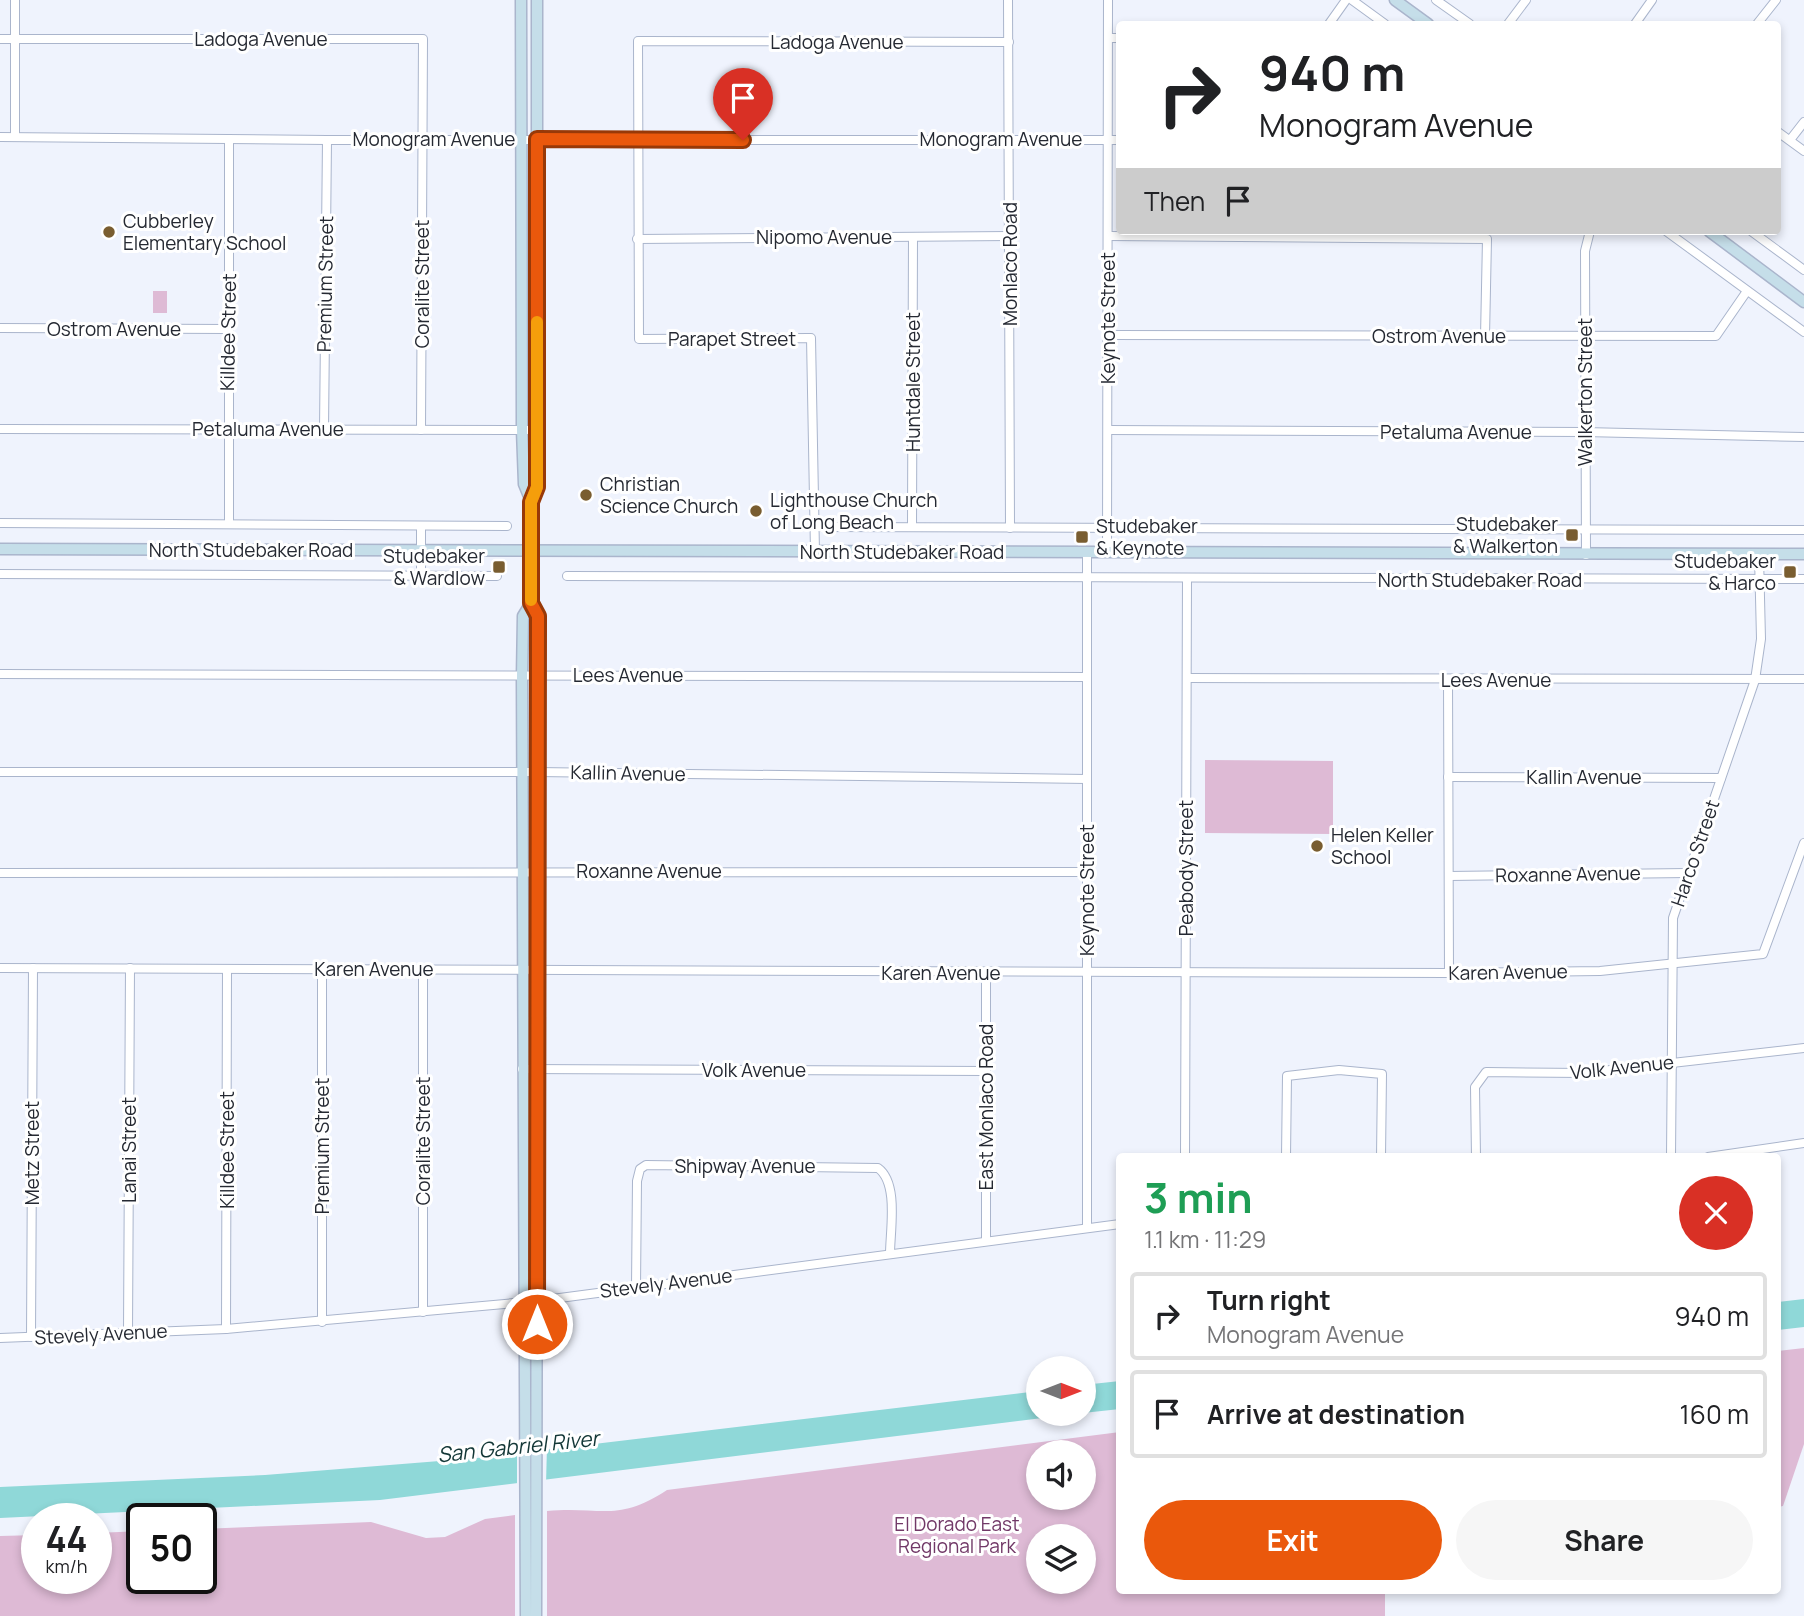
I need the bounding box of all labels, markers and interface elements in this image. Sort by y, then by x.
street label: Ladoga Avenue [194,26,328,52]
street label: Ladoga Avenue [770,29,904,55]
text: 940 m [1259,39,1405,106]
icon: right [1144,49,1235,140]
pin [713,68,773,140]
icon: arrive [724,79,762,117]
text: Monogram Avenue [1259,103,1533,147]
street label: Monogram Avenue [353,126,515,152]
street label: Monogram Avenue [920,126,1082,152]
icon: arrive [1219,182,1257,220]
text: Then [1144,183,1205,219]
street label: Monlaco Road [997,202,1023,326]
place label: Cubberley Elementary School [123,208,286,256]
street label: Premium Street [311,216,339,352]
street label: Coralite Street [409,220,435,348]
marker: Cubberley Elementary School [101,224,117,240]
street label: Nipomo Avenue [756,224,892,250]
street label: Keynote Street [1095,252,1121,384]
street label: Killdee Street [214,273,242,391]
street label: Huntdale Street [900,312,926,452]
street label: Ostrom Avenue [47,316,181,342]
street label: Walkerton Street [1572,318,1598,466]
street label: Ostrom Avenue [1372,323,1506,349]
street label: Parapet Street [668,326,796,352]
street label: Petaluma Avenue [192,416,344,442]
street label: Petaluma Avenue [1380,419,1532,445]
place label: Christian Science Church [600,471,738,519]
marker: Christian Science Church [578,487,594,503]
place label: Lighthouse Church of Long Beach [770,487,938,535]
marker: Lighthouse Church of Long Beach [748,503,764,519]
place label: Studebaker & Walkerton [1453,511,1558,559]
place label: Studebaker & Keynote [1096,513,1198,561]
marker: Studebaker & Walkerton [1564,527,1580,543]
marker: Studebaker & Keynote [1074,529,1090,545]
street label: North Studebaker Road [149,537,353,563]
street label: North Studebaker Road [800,539,1004,565]
place label: Studebaker & Wardlow [383,543,485,591]
place label: Studebaker & Harco [1674,548,1776,596]
marker: Studebaker & Wardlow [491,559,507,575]
marker: Studebaker & Harco [1782,564,1798,580]
street label: North Studebaker Road [1378,567,1582,593]
street label: Lees Avenue [573,662,683,688]
street label: Lees Avenue [1441,667,1551,693]
street label: Kallin Avenue [570,759,686,787]
street label: Kallin Avenue [1526,764,1642,790]
street label: Harco Street [1665,796,1725,910]
street label: Peabody Street [1173,800,1199,936]
place label: Helen Keller School [1331,822,1434,870]
street label: Keynote Street [1074,824,1100,956]
marker: Helen Keller School [1309,838,1325,854]
street label: Roxanne Avenue [576,858,722,884]
street label: Roxanne Avenue [1495,860,1641,888]
street label: Karen Avenue [314,956,434,982]
street label: Karen Avenue [1448,958,1568,986]
street label: Karen Avenue [881,960,1001,986]
street label: East Monlaco Road [973,1024,999,1190]
street label: Volk Avenue [1569,1049,1675,1085]
street label: Volk Avenue [702,1057,806,1083]
street label: Coralite Street [410,1077,436,1205]
street label: Premium Street [309,1078,335,1214]
street label: Killdee Street [214,1091,240,1209]
street label: Lanai Street [116,1097,142,1203]
street label: Metz Street [19,1101,45,1205]
street label: Shipway Avenue [674,1153,816,1179]
text: 3 min [1144,1168,1253,1226]
button: close [1679,1176,1753,1250]
text: 1.1 km · 11:29 [1144,1223,1266,1255]
street label: Stevely Avenue [598,1262,734,1304]
text: Turn right [1207,1282,1331,1318]
position arrow [500,1287,574,1361]
icon: right [1148,1297,1186,1335]
text: 940 m [1674,1298,1749,1334]
street label: Stevely Avenue [34,1318,168,1350]
text: Monogram Avenue [1207,1318,1404,1350]
north arrow [1026,1356,1096,1426]
map controls [1026,1356,1096,1594]
icon: arrive [1148,1395,1186,1433]
text: Arrive at destination [1207,1396,1465,1432]
text: 160 m [1680,1396,1749,1432]
water label: San Gabriel River [436,1423,603,1468]
button: sound [1026,1440,1096,1510]
button: Exit [1144,1500,1442,1580]
button: Share [1456,1500,1753,1580]
speed limit sign: 50 [126,1503,217,1594]
park label: El Dorado East Regional Park [894,1511,1020,1559]
text: 44 [45,1515,88,1563]
button: layers [1026,1524,1096,1594]
text: km/h [46,1554,87,1578]

